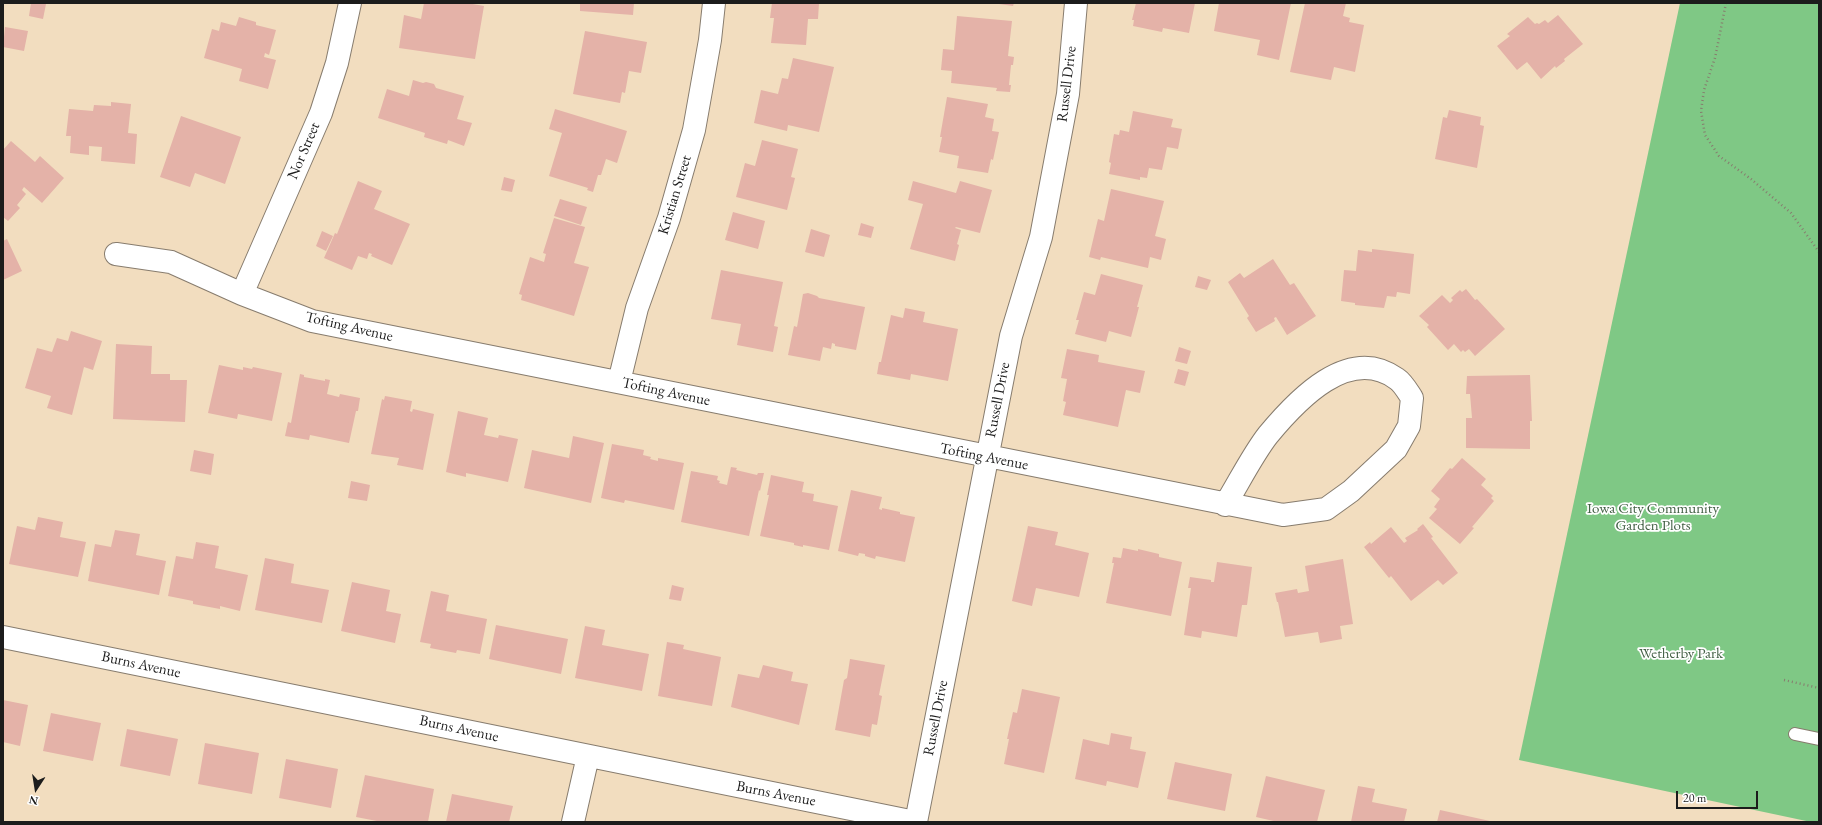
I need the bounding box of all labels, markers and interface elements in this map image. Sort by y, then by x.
street label: Russell Drive [1053,45,1081,123]
street label: Nor Street [284,120,324,182]
street label: Kristian Street [654,153,696,237]
street label: Tofting Avenue [303,308,395,346]
street label: Russell Drive [982,361,1014,439]
street label: Tofting Avenue [620,374,712,410]
street label: Tofting Avenue [938,440,1030,474]
park label: Iowa City Community Garden Plots [1587,500,1719,535]
park label: Wetherby Park [1639,645,1723,663]
street label: Burns Avenue [100,648,182,682]
street label: Russell Drive [920,679,952,757]
street label: Burns Avenue [418,712,500,746]
north arrow [16,769,56,809]
street label: Burns Avenue [735,777,817,811]
scale bar [1678,783,1760,809]
text: 20 m [1683,790,1706,806]
text: N [28,793,39,809]

